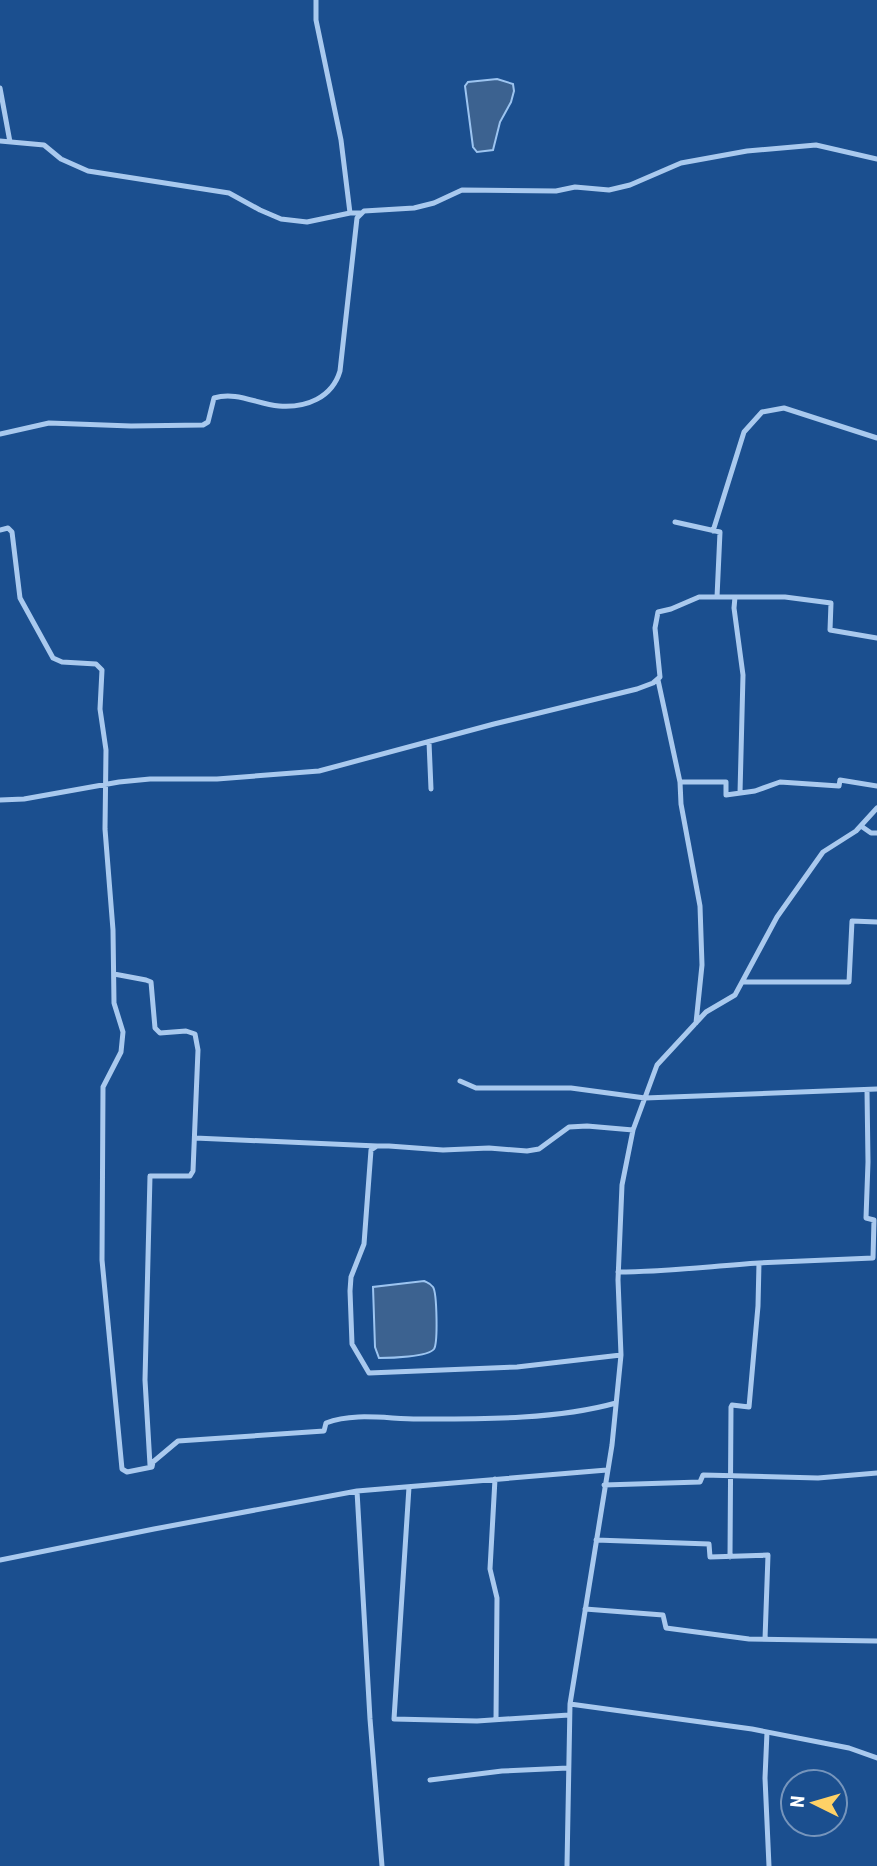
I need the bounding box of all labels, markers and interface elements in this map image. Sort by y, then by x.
north arrow [779,1768,849,1838]
text: N [786,1795,810,1808]

